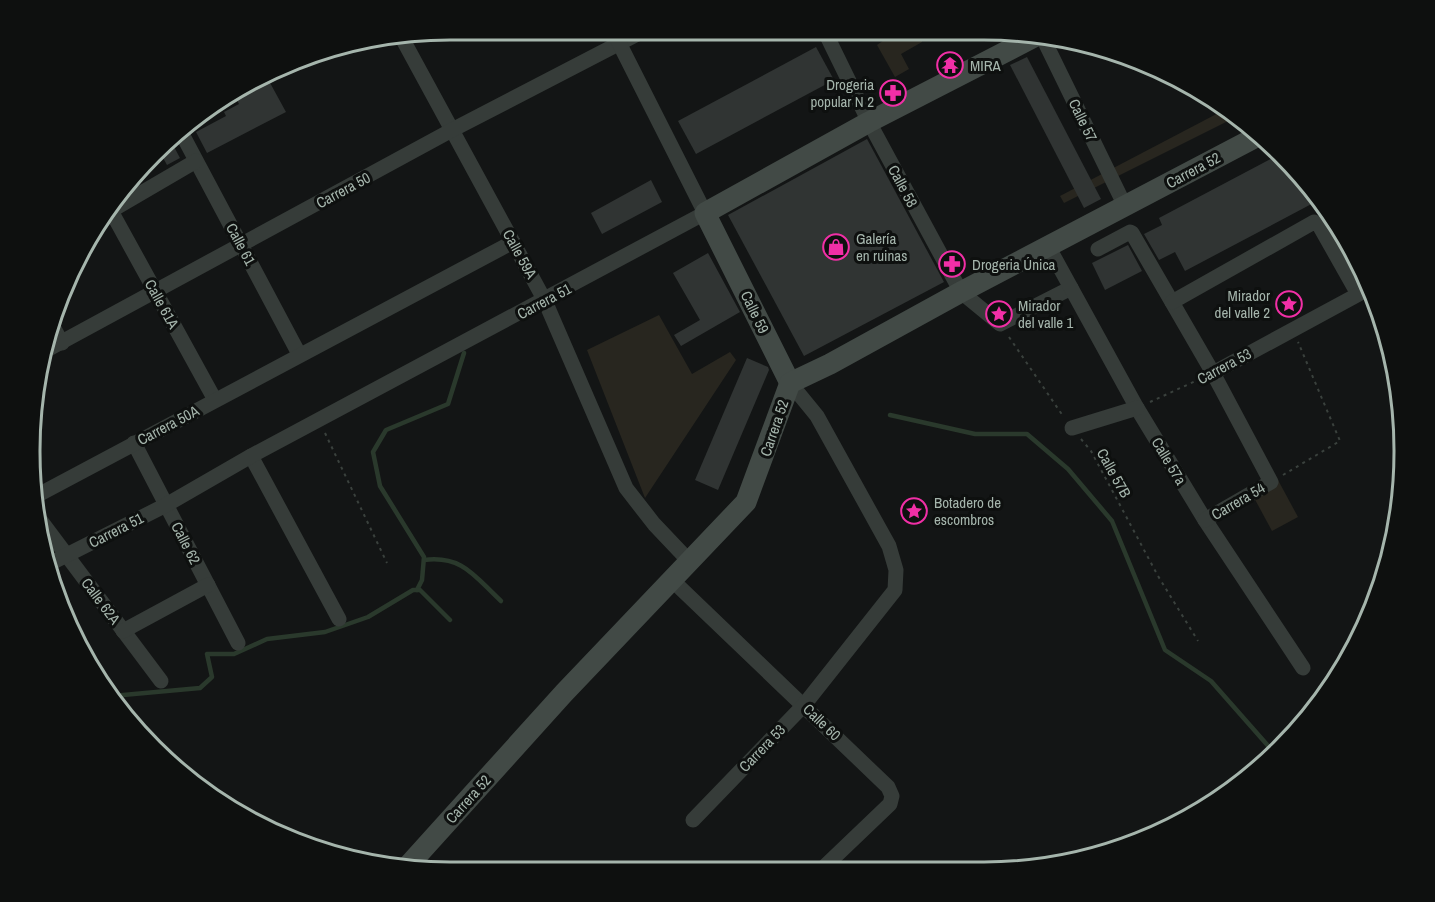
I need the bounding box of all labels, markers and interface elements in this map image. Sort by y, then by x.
temple icon: MIRA [935,50,965,80]
place label: MIRA [970,55,1002,76]
place label: Drogeria popular N 2 [810,74,874,112]
pharmacy icon: Drogeria popular N 2 [878,78,908,108]
street label: Calle 57 [1064,95,1102,145]
street label: Carrera 52 [1162,147,1224,193]
street label: Calle 58 [883,161,923,211]
street label: Carrera 50 [312,167,374,213]
street label: Calle 61 [221,219,261,269]
street label: Calle 59A [498,226,542,283]
place label: Galería en ruinas [856,228,907,266]
shop icon: Galería en ruinas [821,232,851,262]
pharmacy icon: Drogeria Única [937,249,967,279]
place label: Drogeria Única [972,254,1056,275]
street label: Calle 61A [140,276,184,333]
street label: Carrera 51 [513,278,575,324]
place label: Mirador del valle 2 [1215,285,1270,323]
street label: Calle 59 [736,287,774,337]
place icon: Mirador del valle 2 [1274,289,1304,319]
place label: Mirador del valle 1 [1018,295,1074,333]
place icon: Mirador del valle 1 [984,299,1014,329]
street label: Carrera 53 [1193,343,1255,389]
street label: Carrera 52 [755,397,794,459]
street label: Carrera 50A [133,400,203,450]
street label: Calle 57a [1147,433,1191,489]
street label: Calle 57B [1092,445,1136,501]
street label: Carrera 54 [1207,477,1269,525]
place label: Botadero de escombros [934,492,1001,530]
place icon: Botadero de escombros [899,496,929,526]
street label: Carrera 51 [85,507,147,553]
street label: Calle 62 [166,518,206,568]
street label: Calle 62A [77,573,126,629]
street label: Calle 60 [798,699,846,745]
street label: Carrera 53 [734,719,790,776]
street label: Carrera 52 [441,770,496,828]

